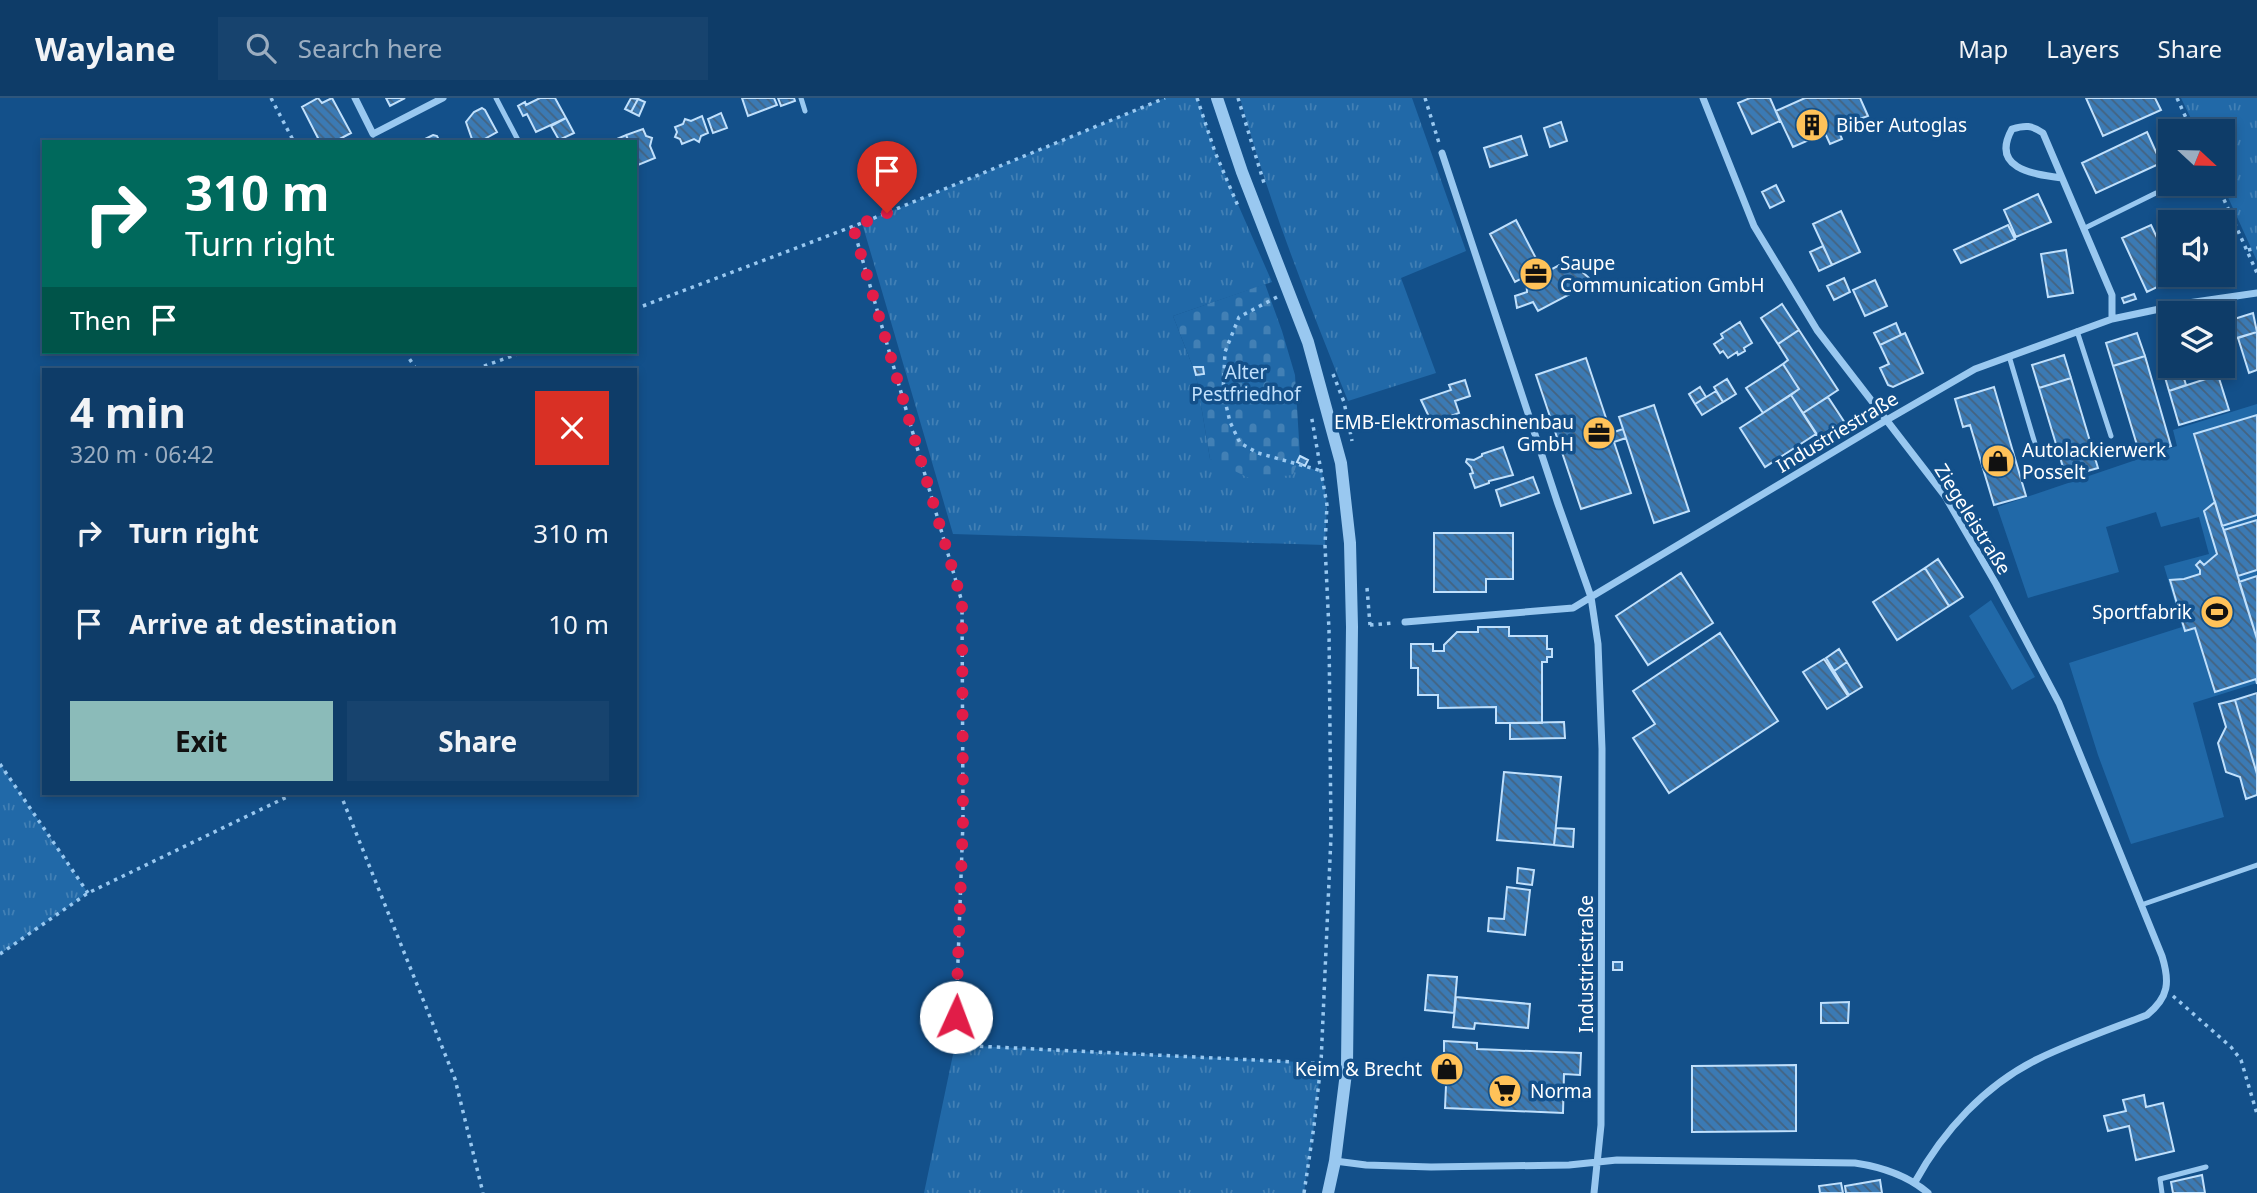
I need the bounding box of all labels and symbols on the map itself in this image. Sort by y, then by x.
building icon: Biber Autoglas [1793,106,1831,144]
place label: Biber Autoglas [1836,112,1967,138]
north arrow [2158,119,2235,196]
pin [857,141,917,213]
place label: Saupe Communication GmbH [1560,250,1765,298]
office icon: Saupe Communication GmbH [1517,255,1555,293]
park label: Alter Pestfriedhof [1191,359,1302,407]
street label: Industriestraße [1771,385,1903,479]
place label: EMB-Elektromaschinenbau GmbH [1334,409,1574,457]
office icon: EMB-Elektromaschinenbau GmbH [1580,414,1618,452]
place label: Autolackierwerk Posselt [2022,437,2166,485]
shop icon: Autolackierwerk Posselt [1979,442,2017,480]
street label: Ziegeleistraße [1929,459,2017,579]
sports icon: Sportfabrik [2198,593,2236,631]
place label: Sportfabrik [2092,599,2192,625]
street label: Industriestraße [1573,895,1599,1033]
position arrow [919,980,993,1054]
shop icon: Keim & Brecht [1428,1050,1466,1088]
place label: Keim & Brecht [1295,1056,1422,1082]
supermarket icon: Norma [1486,1072,1524,1110]
place label: Norma [1530,1078,1592,1104]

